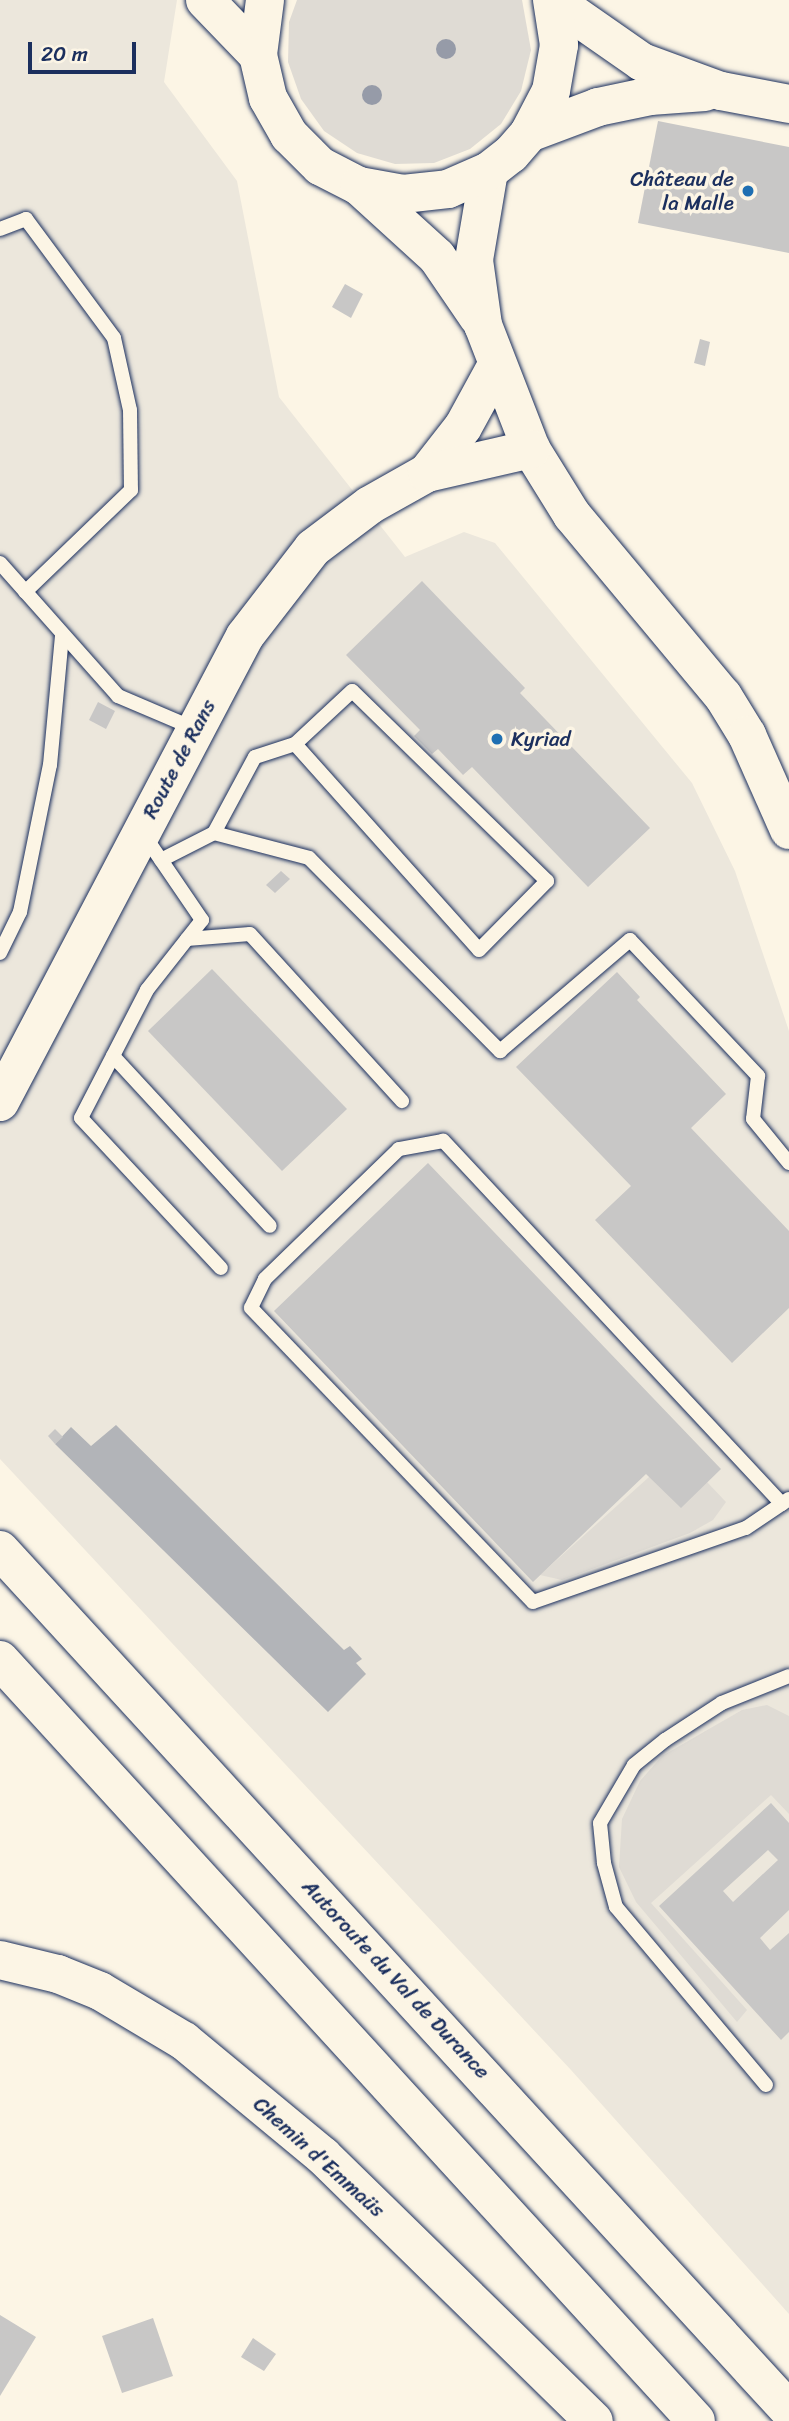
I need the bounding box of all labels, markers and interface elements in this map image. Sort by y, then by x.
scale bar [32,28,140,72]
text: 20 m [41,35,88,73]
place label: Château de la Malle [630,166,734,216]
marker: Château de la Malle [740,183,756,199]
street label: Route de Rans [137,695,221,823]
place label: Kyriad [511,726,571,752]
marker: Kyriad [489,731,505,747]
street label: Autoroute du Val de Durance [297,1874,495,2084]
street label: Chemin d'Emmaüs [248,2091,390,2223]

